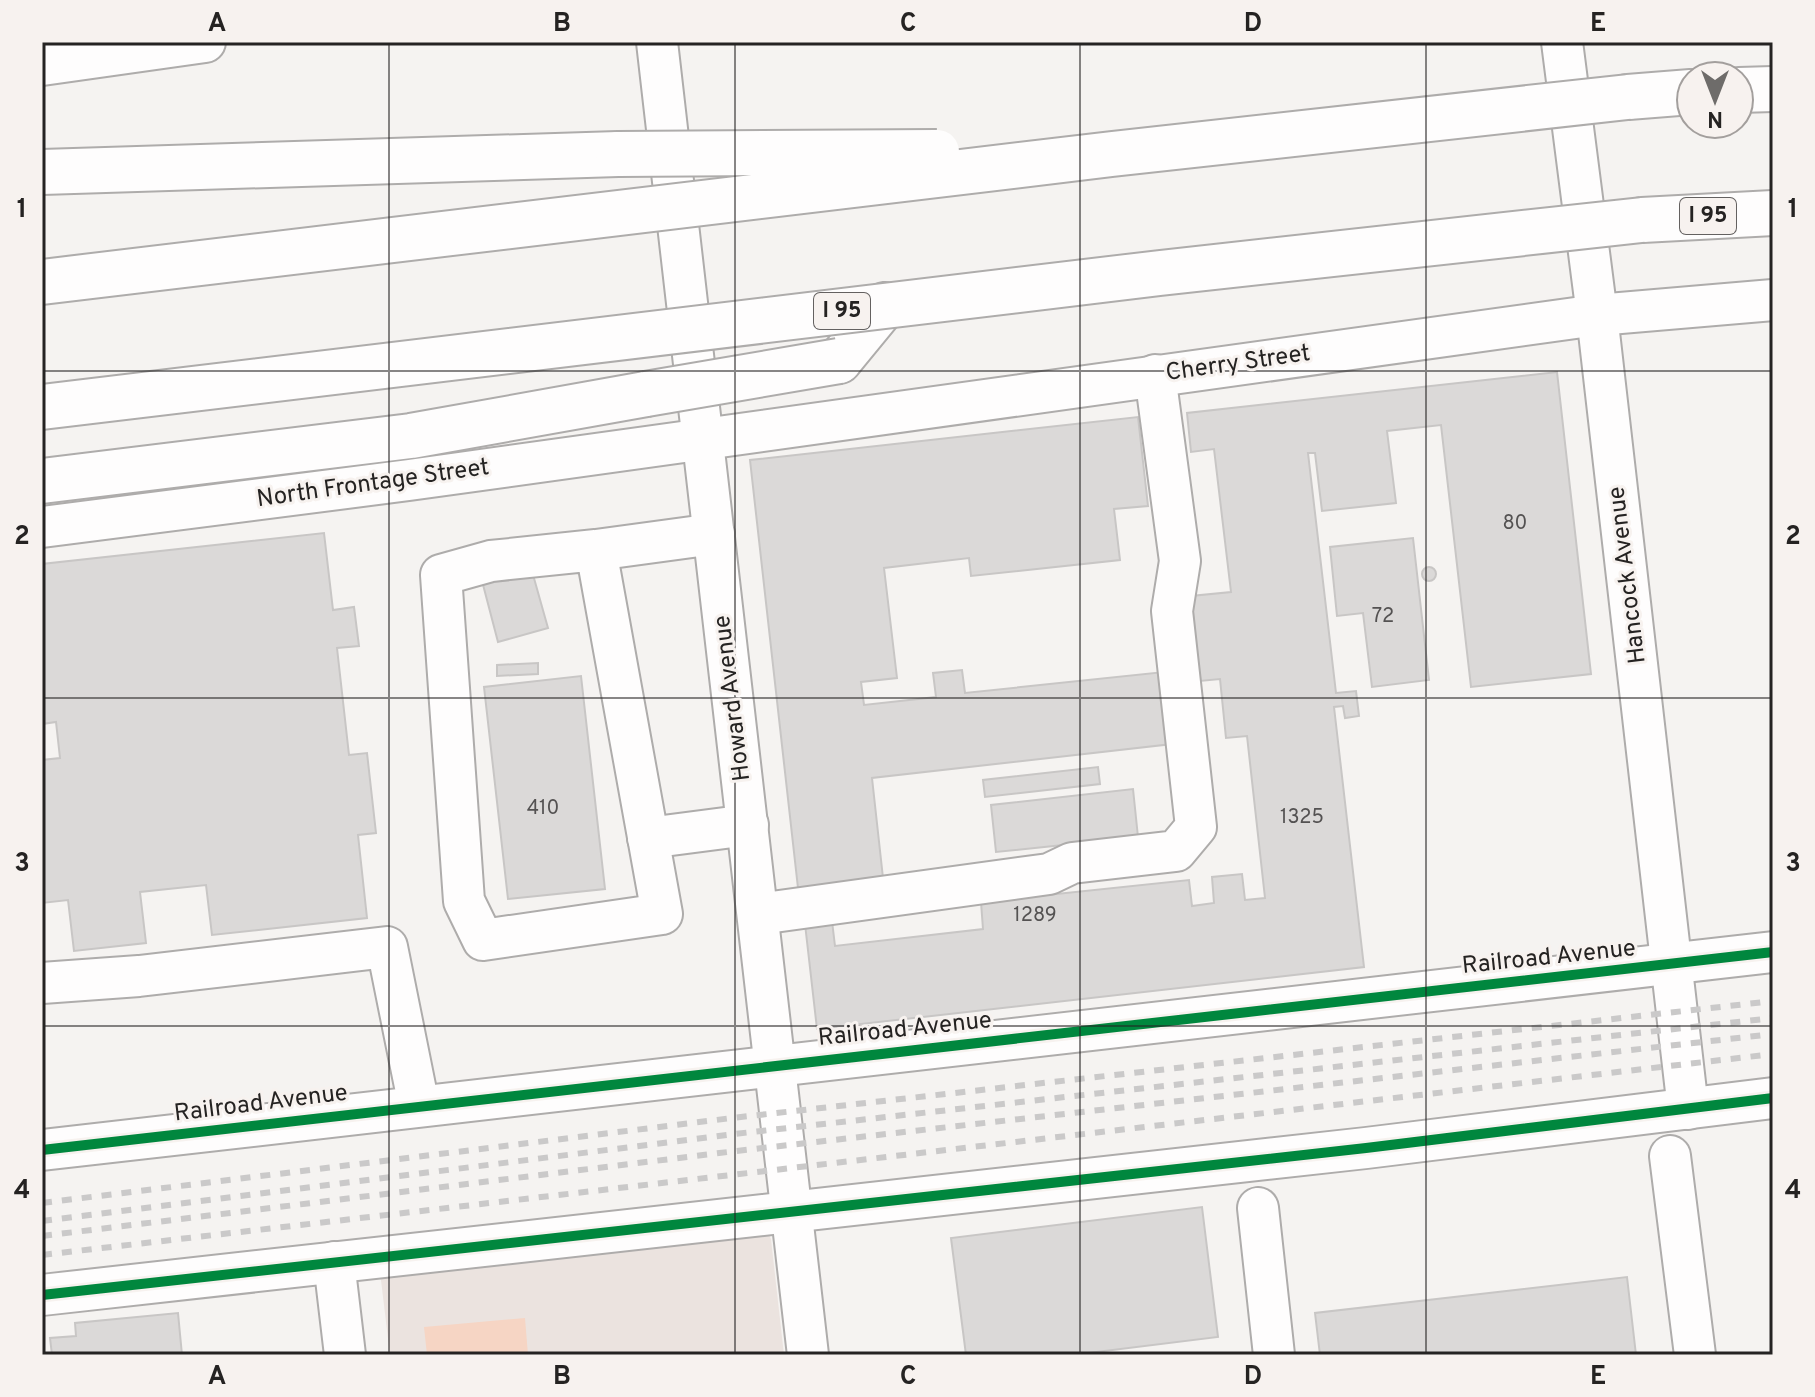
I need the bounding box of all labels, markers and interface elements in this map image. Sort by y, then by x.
text: A [208,8,226,41]
text: B [553,8,571,41]
text: C [900,8,916,41]
text: D [1244,8,1262,41]
text: E [1590,8,1606,41]
north arrow [1675,60,1755,140]
text: N [1707,104,1723,131]
text: 1 [17,194,27,227]
text: 1 [1788,194,1798,227]
road number: I 95 [1680,198,1736,234]
road number: I 95 [814,293,870,329]
street label: Cherry Street [1164,339,1312,389]
street label: North Frontage Street [255,453,491,515]
street label: Hancock Avenue [1602,485,1654,665]
house number: 80 [1503,511,1527,537]
text: 2 [14,521,30,554]
text: 2 [1785,521,1801,554]
house number: 72 [1372,604,1394,630]
street label: Howard Avenue [708,613,758,783]
house number: 410 [527,796,559,822]
house number: 1325 [1280,805,1324,831]
text: 3 [14,848,30,881]
text: 3 [1785,848,1801,881]
house number: 1289 [1013,903,1057,929]
street label: Railroad Avenue [1461,934,1637,982]
street label: Railroad Avenue [817,1006,993,1054]
street label: Railroad Avenue [173,1078,349,1130]
text: 4 [14,1175,30,1208]
text: 4 [1785,1175,1801,1208]
text: A [208,1361,226,1394]
text: B [553,1361,571,1394]
text: C [900,1361,916,1394]
text: D [1244,1361,1262,1394]
text: E [1590,1361,1606,1394]

